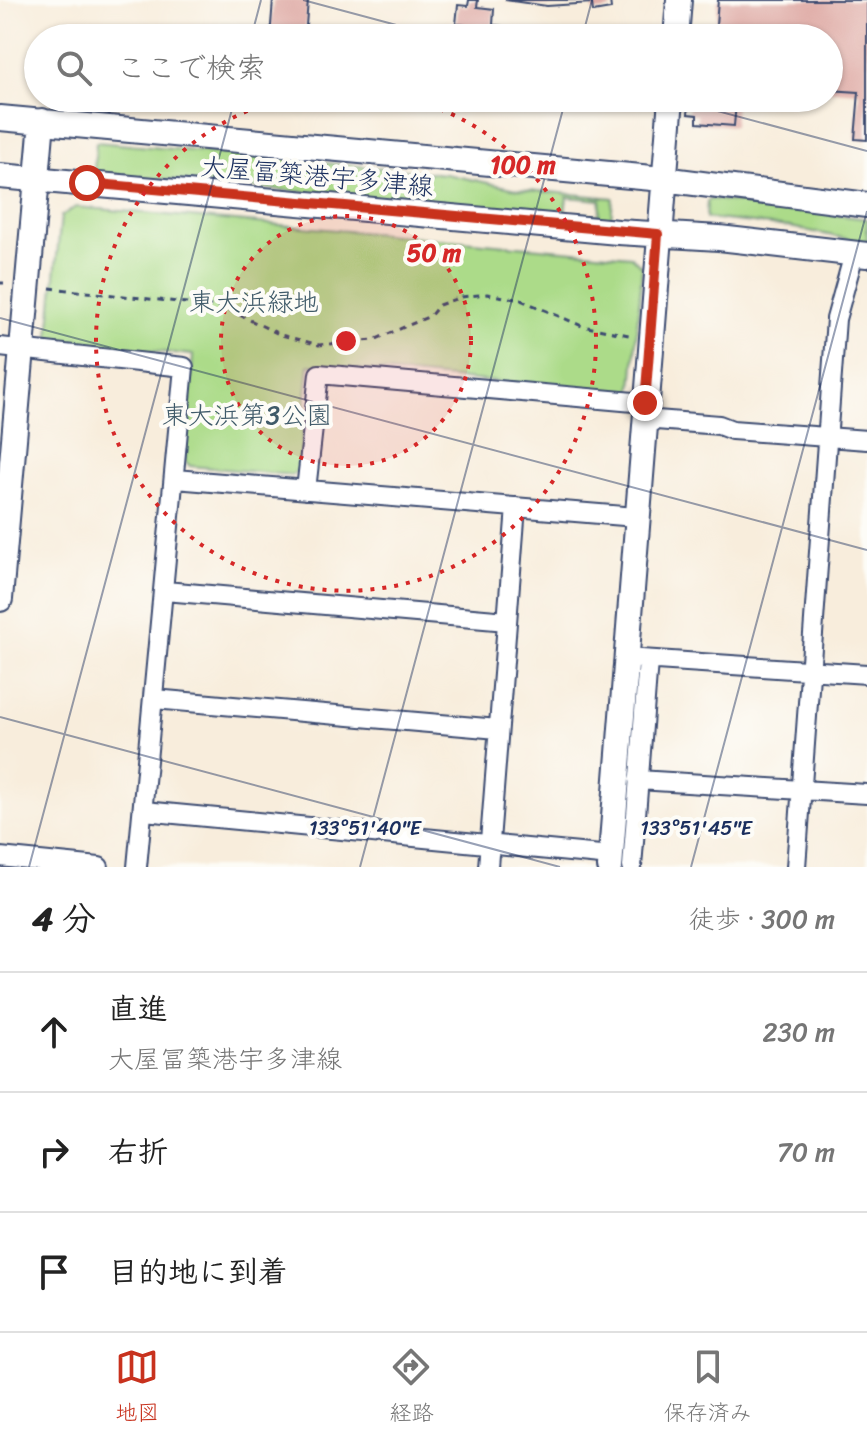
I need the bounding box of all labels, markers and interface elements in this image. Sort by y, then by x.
search box [24,24,843,112]
text: ここで検索 [116,41,266,95]
icon: search [52,46,96,90]
street label: 大屋冨築港宇多津線 [198,143,436,209]
text: 100 m [490,144,556,186]
route start [69,165,105,201]
text: 50 m [407,232,462,274]
park label: 東大浜緑地 [189,279,319,325]
centre of rings [332,327,360,355]
route end [627,385,663,421]
park label: 東大浜第3公園 [162,392,332,438]
text: 133°51'40"E [309,811,423,846]
text: 133°51'45"E [640,811,754,846]
text: 4 分 [32,889,96,949]
text: 徒歩 · 300 m [689,896,835,942]
text: 直進 [108,982,168,1036]
text: 230 m [763,1009,835,1055]
icon: ahead [32,1010,76,1054]
text: 大屋冨築港宇多津線 [108,1036,342,1082]
text: 右折 [108,1125,168,1179]
text: 70 m [777,1129,835,1175]
icon: right [32,1130,76,1174]
text: 目的地に到着 [108,1245,288,1299]
icon: arrive [32,1250,76,1294]
tab: 地図 [115,1345,159,1432]
tab: 経路 [389,1345,434,1432]
tab: 保存済み [664,1345,752,1432]

